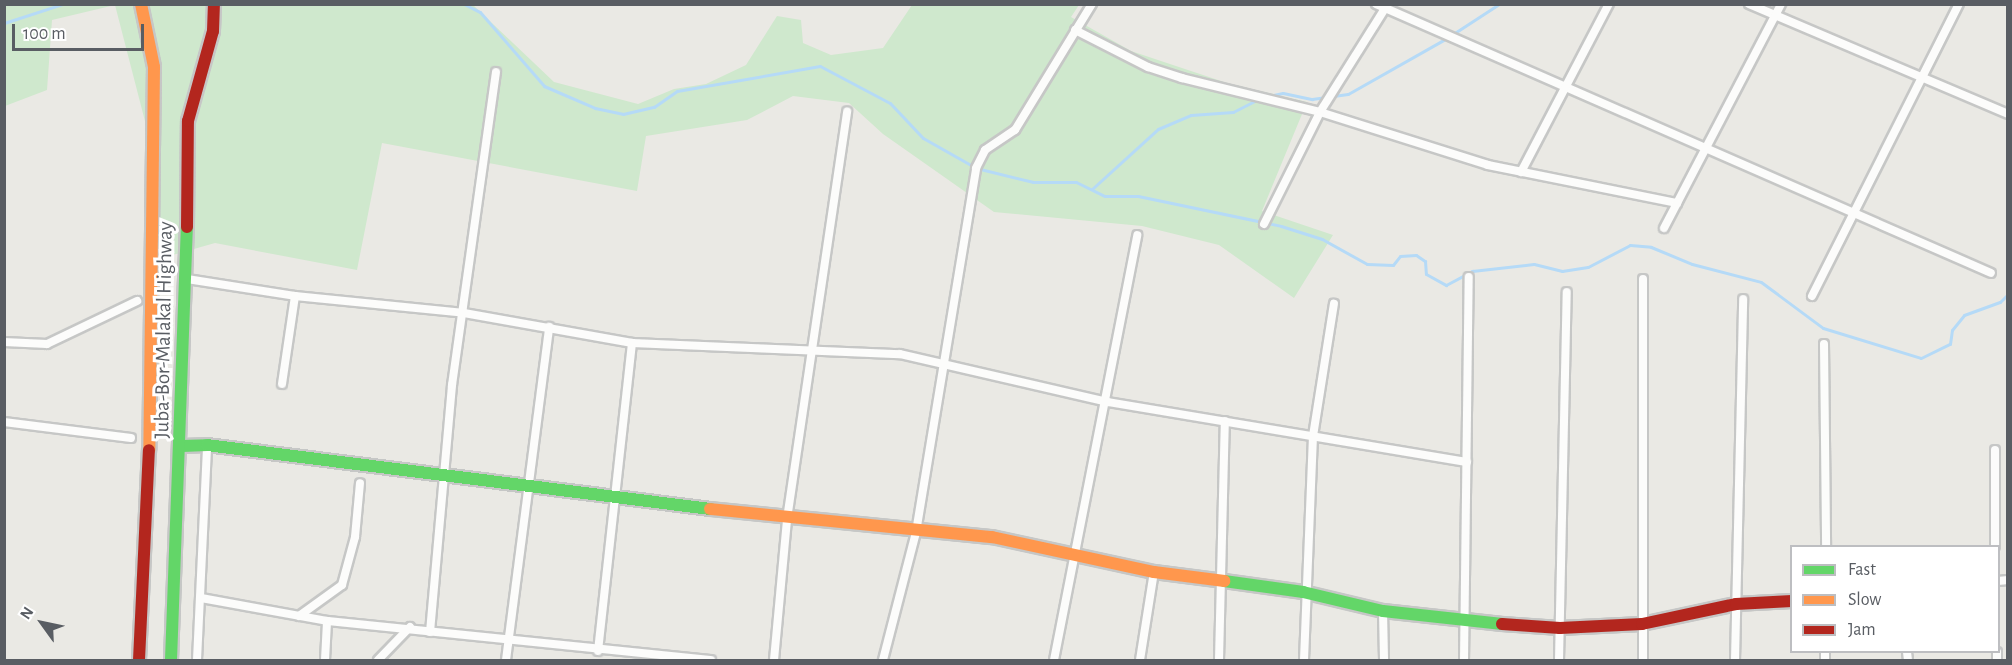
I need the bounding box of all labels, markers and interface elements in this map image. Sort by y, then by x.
scale bar [15,12,147,50]
text: 100 m [23,25,66,43]
street label: Juba-Bor-Malakal Highway [150,221,178,439]
legend [1790,545,2000,653]
text: Fast [1848,561,1876,579]
text: Slow [1848,591,1881,609]
north arrow [12,593,72,653]
text: N [17,604,37,622]
text: Jam [1848,621,1876,639]

